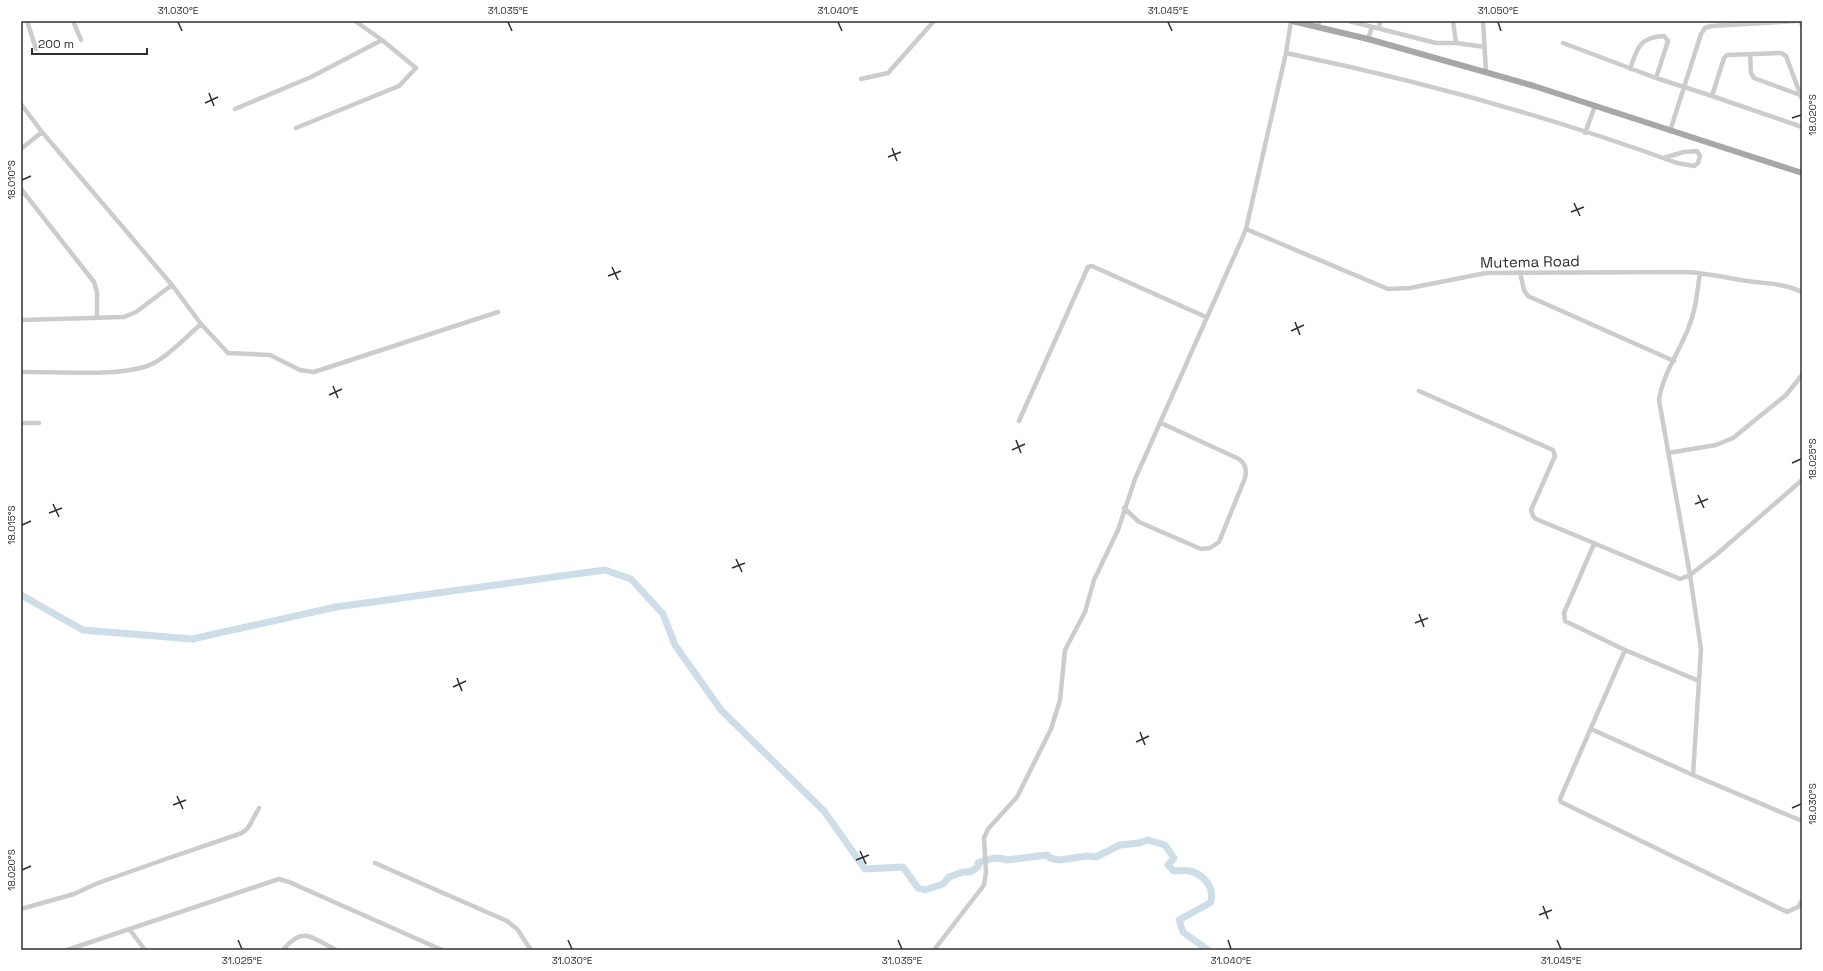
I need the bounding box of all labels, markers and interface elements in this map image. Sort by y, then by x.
text: 31.030°E [158,4,199,17]
text: 31.035°E [488,4,529,17]
text: 31.040°E [818,4,859,17]
text: 31.045°E [1148,4,1189,17]
text: 31.050°E [1478,4,1519,17]
scale bar [32,30,147,56]
text: 200 m [38,36,74,52]
text: 18.020°S [1806,94,1819,136]
text: 18.010°S [5,160,18,200]
street label: Mutema Road [1480,251,1580,272]
text: 18.025°S [1806,438,1819,480]
text: 18.015°S [5,505,18,545]
text: 18.030°S [1806,783,1819,825]
text: 18.020°S [5,849,18,891]
text: 31.025°E [222,954,263,967]
text: 31.030°E [552,954,593,967]
text: 31.035°E [882,954,923,967]
text: 31.040°E [1211,954,1252,967]
text: 31.045°E [1541,954,1582,967]

